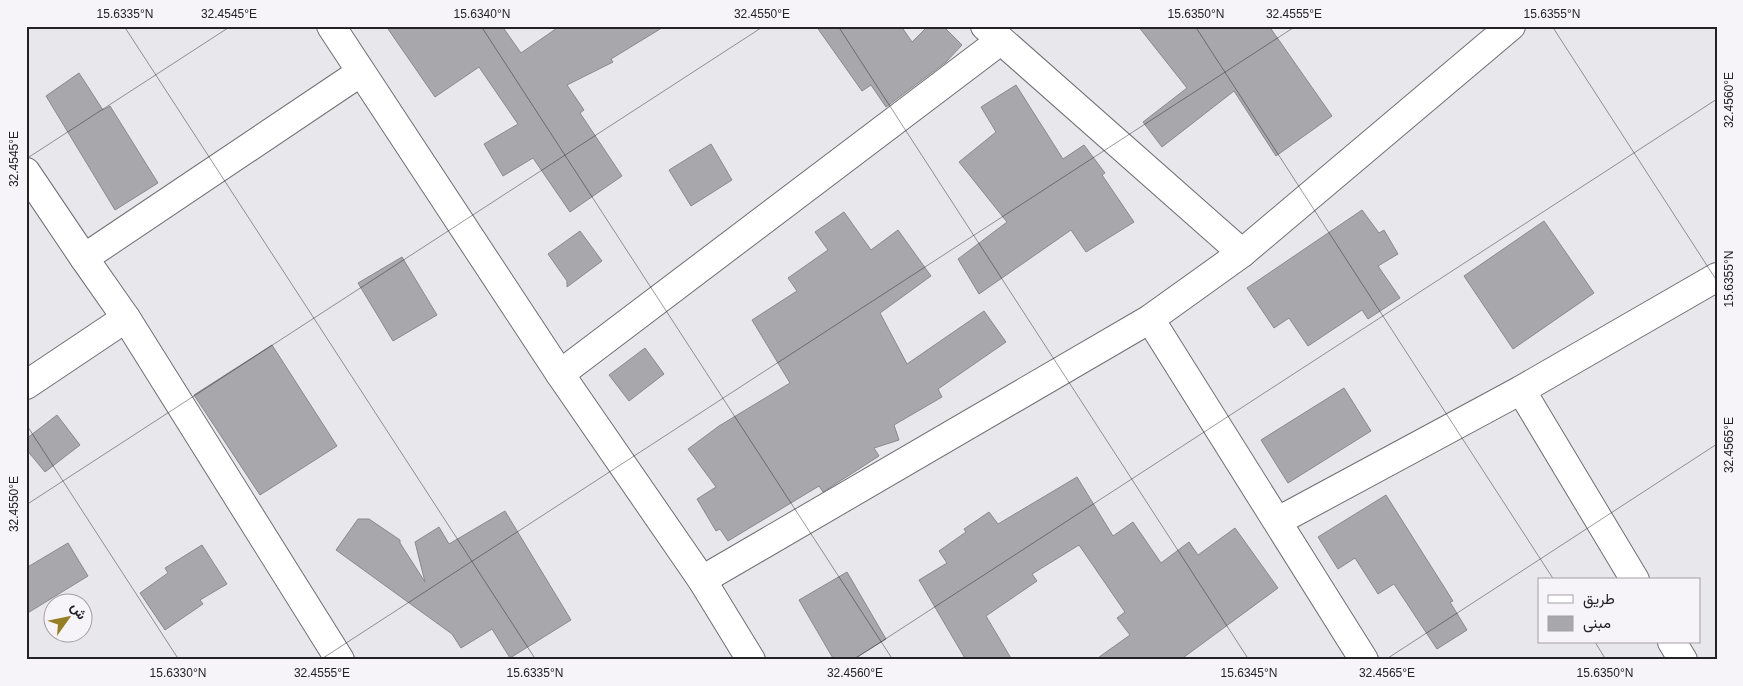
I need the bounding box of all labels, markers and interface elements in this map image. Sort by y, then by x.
text: 15.6335°N [97,7,153,21]
text: 32.4545°E [201,7,257,21]
text: 15.6340°N [454,7,510,21]
text: 32.4550°E [734,7,790,21]
text: 15.6350°N [1168,7,1224,21]
text: 32.4555°E [1266,7,1322,21]
text: 15.6355°N [1524,7,1580,21]
text: 32.4560°E [1722,72,1736,128]
text: 32.4545°E [7,131,21,187]
text: 15.6355°N [1722,251,1736,307]
text: 32.4565°E [1722,417,1736,473]
text: 32.4550°E [7,476,21,532]
legend [1538,578,1700,644]
text: طريق [1583,590,1615,609]
north arrow [42,594,92,644]
text: ش [67,600,90,623]
text: مبنى [1583,614,1611,633]
text: 15.6330°N [150,666,206,680]
text: 32.4555°E [294,666,350,680]
text: 15.6335°N [507,666,563,680]
text: 32.4560°E [827,666,883,680]
text: 15.6345°N [1221,666,1277,680]
text: 32.4565°E [1359,666,1415,680]
text: 15.6350°N [1577,666,1633,680]

